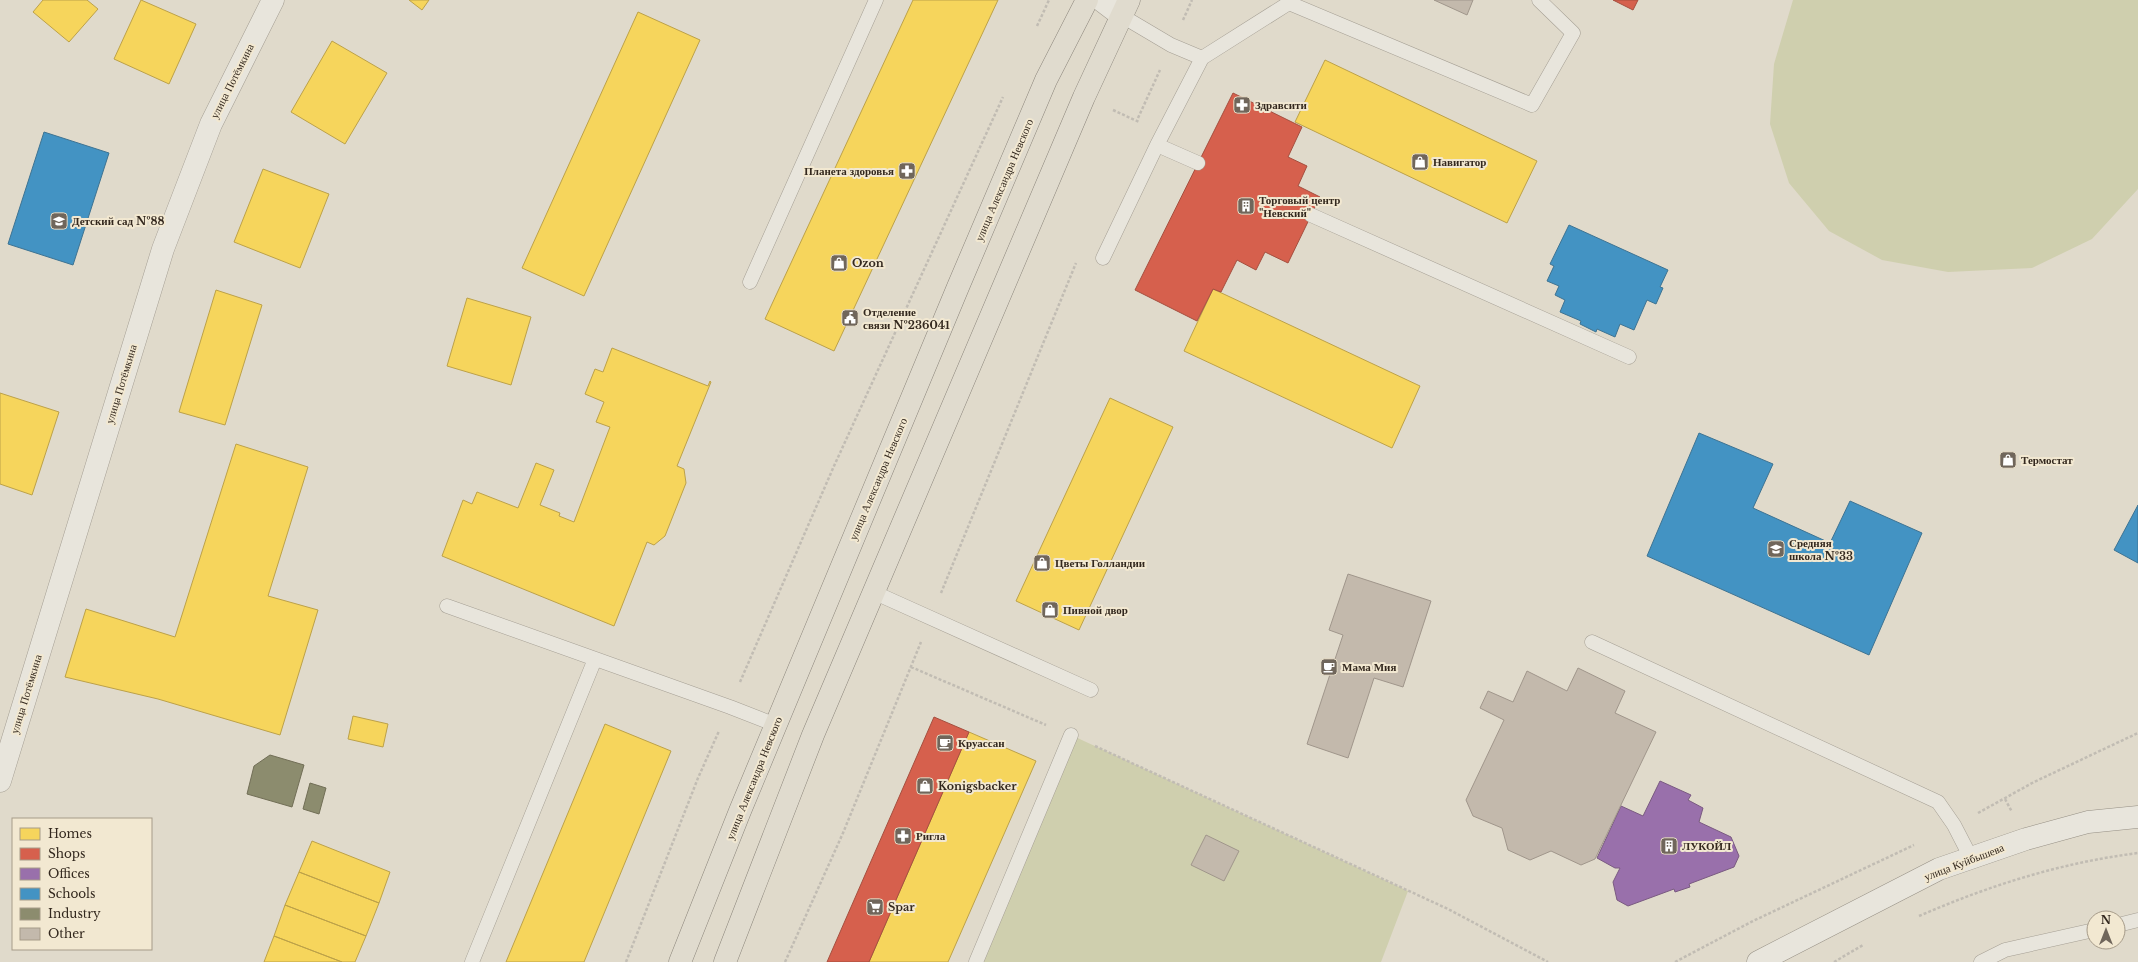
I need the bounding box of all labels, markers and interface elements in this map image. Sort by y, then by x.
street label: улица Потёмкина [207,41,257,121]
pharmacy icon: Здравсити [1232,95,1252,115]
place label: Здравсити [1255,98,1307,112]
street label: улица Александра Невского [972,116,1036,243]
shop icon: Навигатор [1410,152,1430,172]
place label: Навигатор [1433,155,1486,169]
pharmacy icon: Планета здоровья [897,161,917,181]
place label: Планета здоровья [804,164,894,178]
place label: Торговый центр "Невский" [1259,193,1340,220]
building icon: Торговый центр "Невский" [1236,196,1256,216]
school or university icon: Детский сад №88 [49,211,69,231]
place label: Детский сад №88 [72,214,164,228]
shop icon: Ozon [829,253,849,273]
place label: Ozon [852,256,884,270]
place label: Отделение связи №236041 [863,305,950,332]
public building icon: Отделение связи №236041 [840,308,860,328]
street label: улица Потёмкина [102,343,140,425]
street label: улица Александра Невского [846,415,910,542]
shop icon: Термостат [1998,450,2018,470]
place label: Термостат [2021,453,2073,467]
place label: Средняя школа №33 [1789,536,1853,563]
school or university icon: Средняя школа №33 [1766,539,1786,559]
shop icon: Цветы Голландии [1032,553,1052,573]
place label: Цветы Голландии [1055,556,1146,570]
shop icon: Пивной двор [1040,600,1060,620]
place label: Пивной двор [1063,603,1128,617]
street label: улица Потёмкина [7,653,45,735]
cafe icon: Мама Мия [1319,657,1339,677]
place label: Мама Мия [1342,660,1396,674]
street label: улица Александра Невского [723,714,785,842]
cafe icon: Круассан [935,733,955,753]
place label: Круассан [958,736,1005,750]
shop icon: Konigsbacker [915,776,935,796]
place label: Konigsbacker [938,779,1017,793]
legend [12,818,152,950]
text: Homes [48,826,92,841]
pharmacy icon: Ригла [893,826,913,846]
place label: Ригла [916,829,946,843]
building icon: ЛУКОЙЛ [1659,836,1679,856]
place label: ЛУКОЙЛ [1682,839,1732,853]
street label: улица Куйбышева [1922,840,2006,884]
text: Shops [48,846,85,861]
text: Offices [48,866,90,881]
text: Schools [48,886,95,901]
supermarket icon: Spar [865,897,885,917]
place label: Spar [888,900,915,914]
text: Industry [48,906,101,921]
north arrow [2086,910,2126,950]
text: N [2101,913,2112,927]
text: Other [48,926,85,941]

